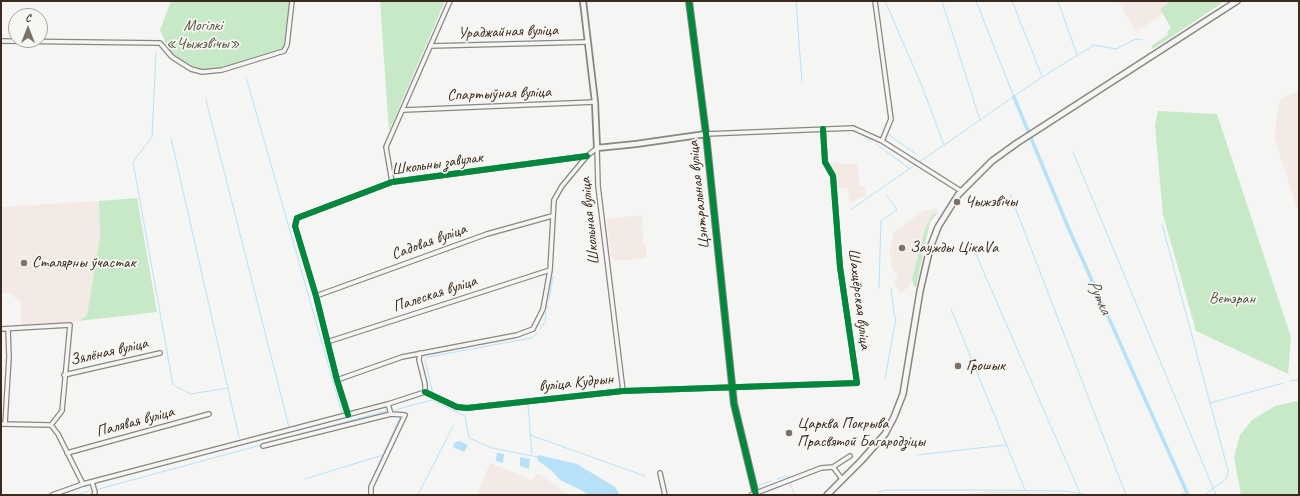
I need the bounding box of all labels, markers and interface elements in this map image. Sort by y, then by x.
north arrow [8,8,48,48]
text: С [25,10,31,24]
park label: Могілкі «Чыжэвічы» [166,16,240,54]
street label: Ураджайная вуліца [458,21,558,43]
street label: Спартыўная вуліца [447,83,551,105]
street label: Цэнтральная вуліца [684,140,714,250]
street label: Школьны завулак [390,148,484,180]
street label: Школьная вуліца [576,176,604,266]
place label: Чыжэвічы [965,192,1017,212]
marker: Чыжэвічы [952,197,962,207]
street label: Садовая вуліца [389,220,469,264]
place label: Заужды ЦікаVа [910,238,998,258]
marker: Заужды ЦікаVа [897,243,907,253]
street label: Шахцёрская вуліца [843,247,875,351]
place label: Сталярны ўчастак [32,253,135,273]
marker: Сталярны ўчастак [19,258,29,268]
street label: Палеская вуліца [391,271,479,317]
water label: Рутка [1082,277,1116,317]
park label: Ветэран [1209,289,1255,309]
street label: Зялёная вуліца [68,334,150,370]
place label: Грошык [966,356,1005,376]
marker: Грошык [953,361,963,371]
street label: вуліца Кудрын [538,370,614,396]
street label: Палявая вуліца [94,402,176,442]
place label: Царква Покрыва Прасвятой Багародзіцы [797,414,925,452]
marker: Царква Покрыва Прасвятой Багародзіцы [784,428,794,438]

